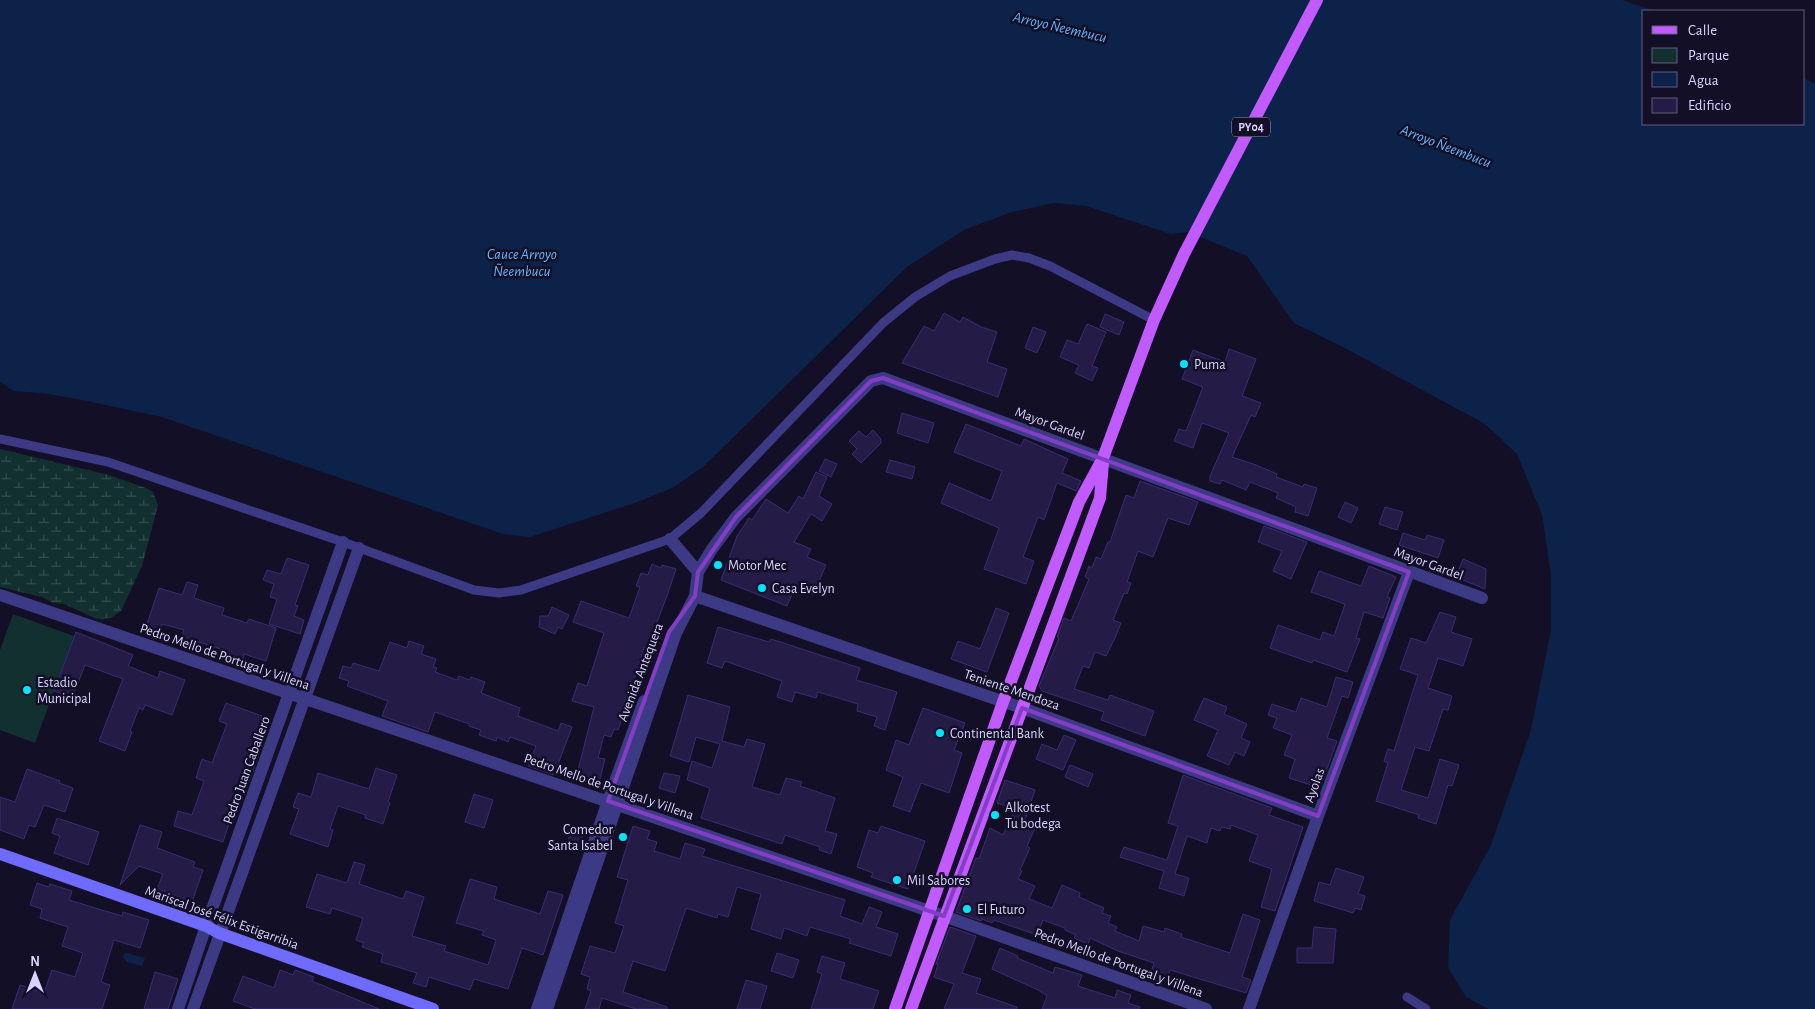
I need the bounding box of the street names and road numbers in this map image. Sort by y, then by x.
road number: PY04 [1232,118,1270,136]
street label: Mayor Gardel [1013,405,1086,443]
street label: Mayor Gardel [1392,545,1465,583]
street label: Pedro Mello de Portugal y Villena [138,621,312,693]
street label: Avenida Antequera [616,621,666,723]
street label: Teniente Mendoza [962,667,1062,713]
street label: Pedro Juan Caballero [221,715,273,826]
street label: Pedro Mello de Portugal y Villena [522,751,696,823]
street label: Ayolas [1302,766,1328,804]
street label: Mariscal José Félix Estigarribia [143,884,301,952]
street label: Pedro Mello de Portugal y Villena [1032,926,1205,1000]

